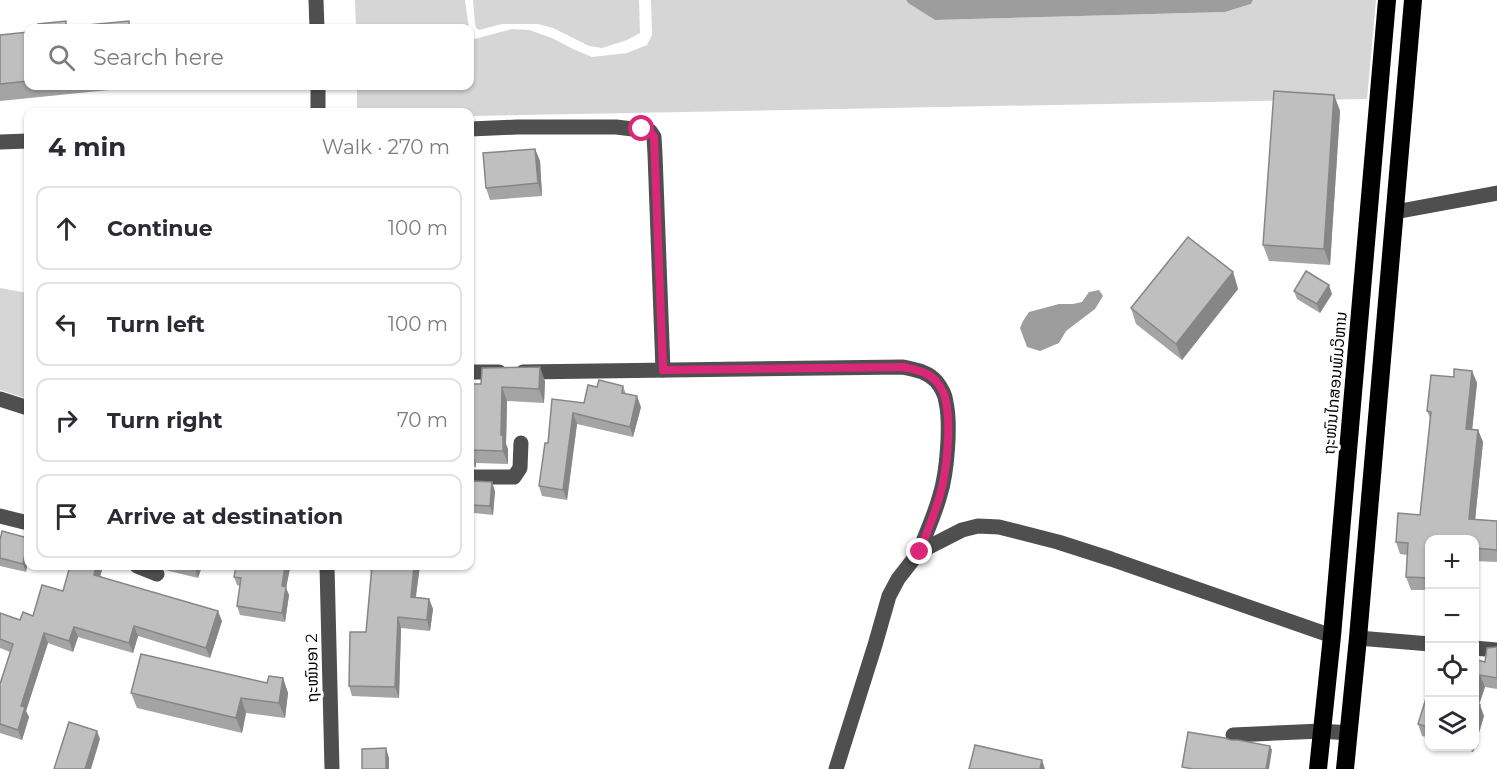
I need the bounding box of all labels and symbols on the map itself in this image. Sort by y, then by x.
route start [628,115,654,141]
street label: ຖະໜົນໄກສອນພົມວິຫານ [1319,311,1351,455]
route end [906,538,932,564]
street label: ຖະໜົນອາ 2 [302,633,322,703]

